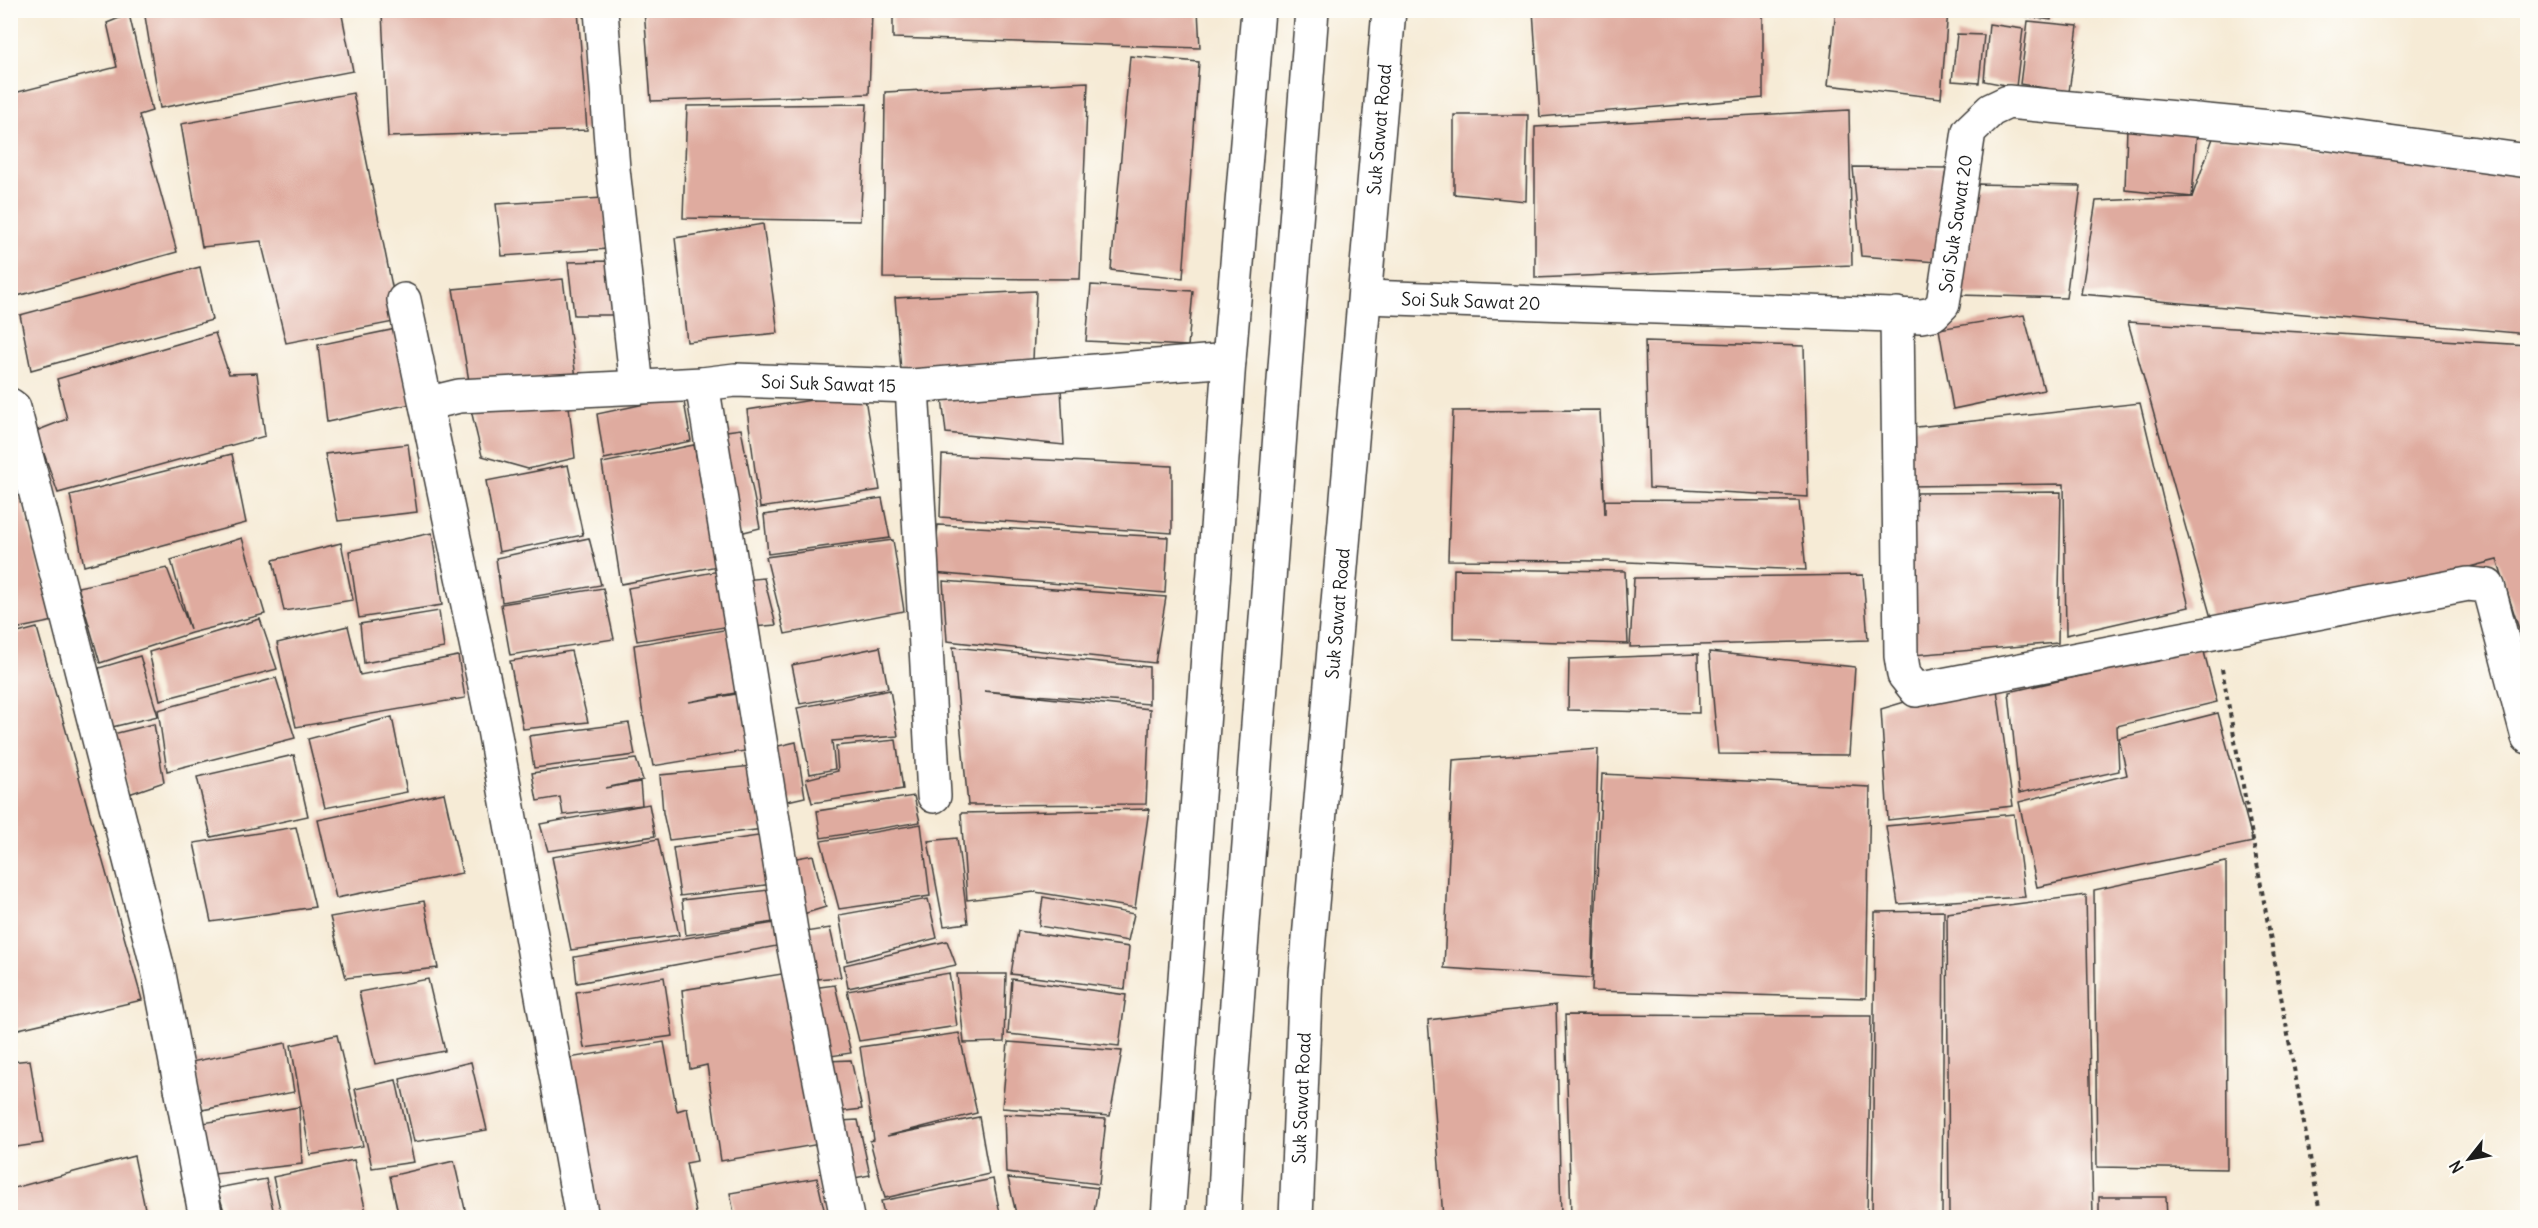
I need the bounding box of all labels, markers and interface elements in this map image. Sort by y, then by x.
street label: Suk Sawat Road [1362,62,1396,196]
street label: Soi Suk Sawat 20 [1933,153,1977,294]
street label: Soi Suk Sawat 20 [1401,287,1541,314]
street label: Soi Suk Sawat 15 [761,369,896,397]
street label: Suk Sawat Road [1320,547,1354,680]
street label: Suk Sawat Road [1287,1032,1315,1164]
north arrow [2439,1129,2499,1189]
text: N [2445,1157,2468,1177]

